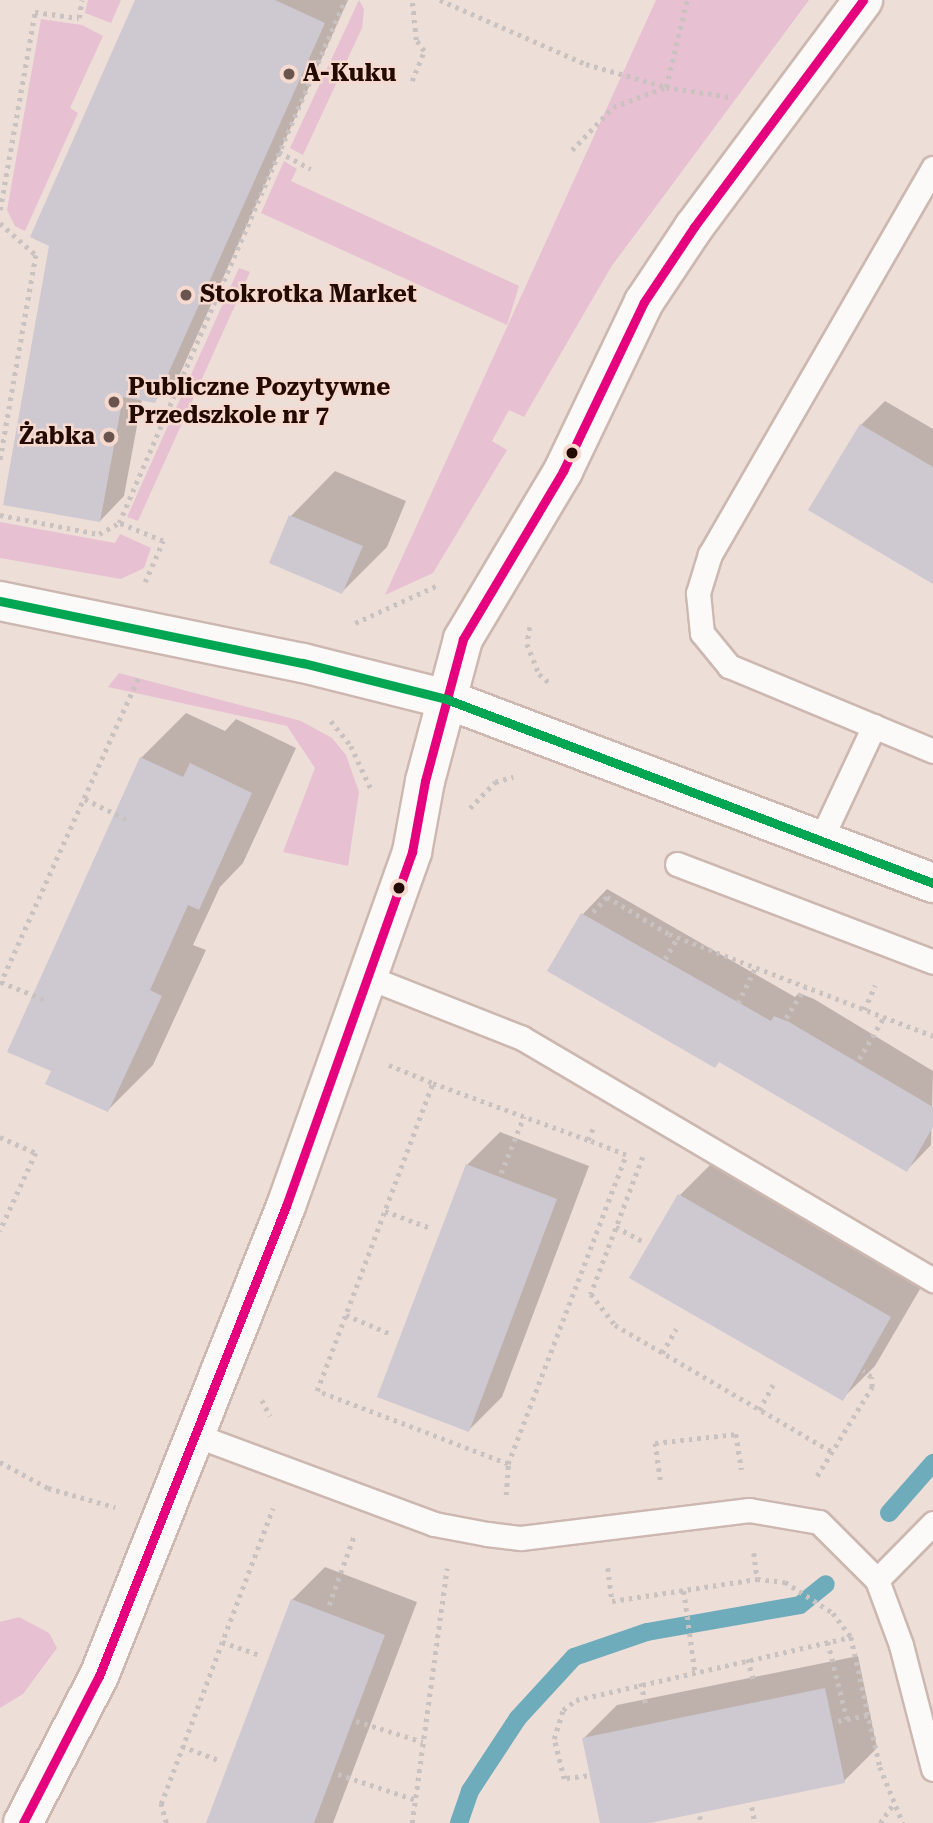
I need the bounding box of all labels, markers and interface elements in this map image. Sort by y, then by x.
place label: A-Kuku [303,60,396,88]
marker: A-Kuku [281,66,297,82]
place label: Stokrotka Market [200,281,417,309]
marker: Stokrotka Market [178,287,194,303]
place label: Publiczne Pozytywne Przedszkole nr 7 [128,374,390,430]
marker: Publiczne Pozytywne Przedszkole nr 7 [106,394,122,410]
place label: Żabka [19,423,95,451]
marker: Żabka [101,429,117,445]
unlabelled marker [565,446,579,460]
unlabelled marker [392,881,406,895]

